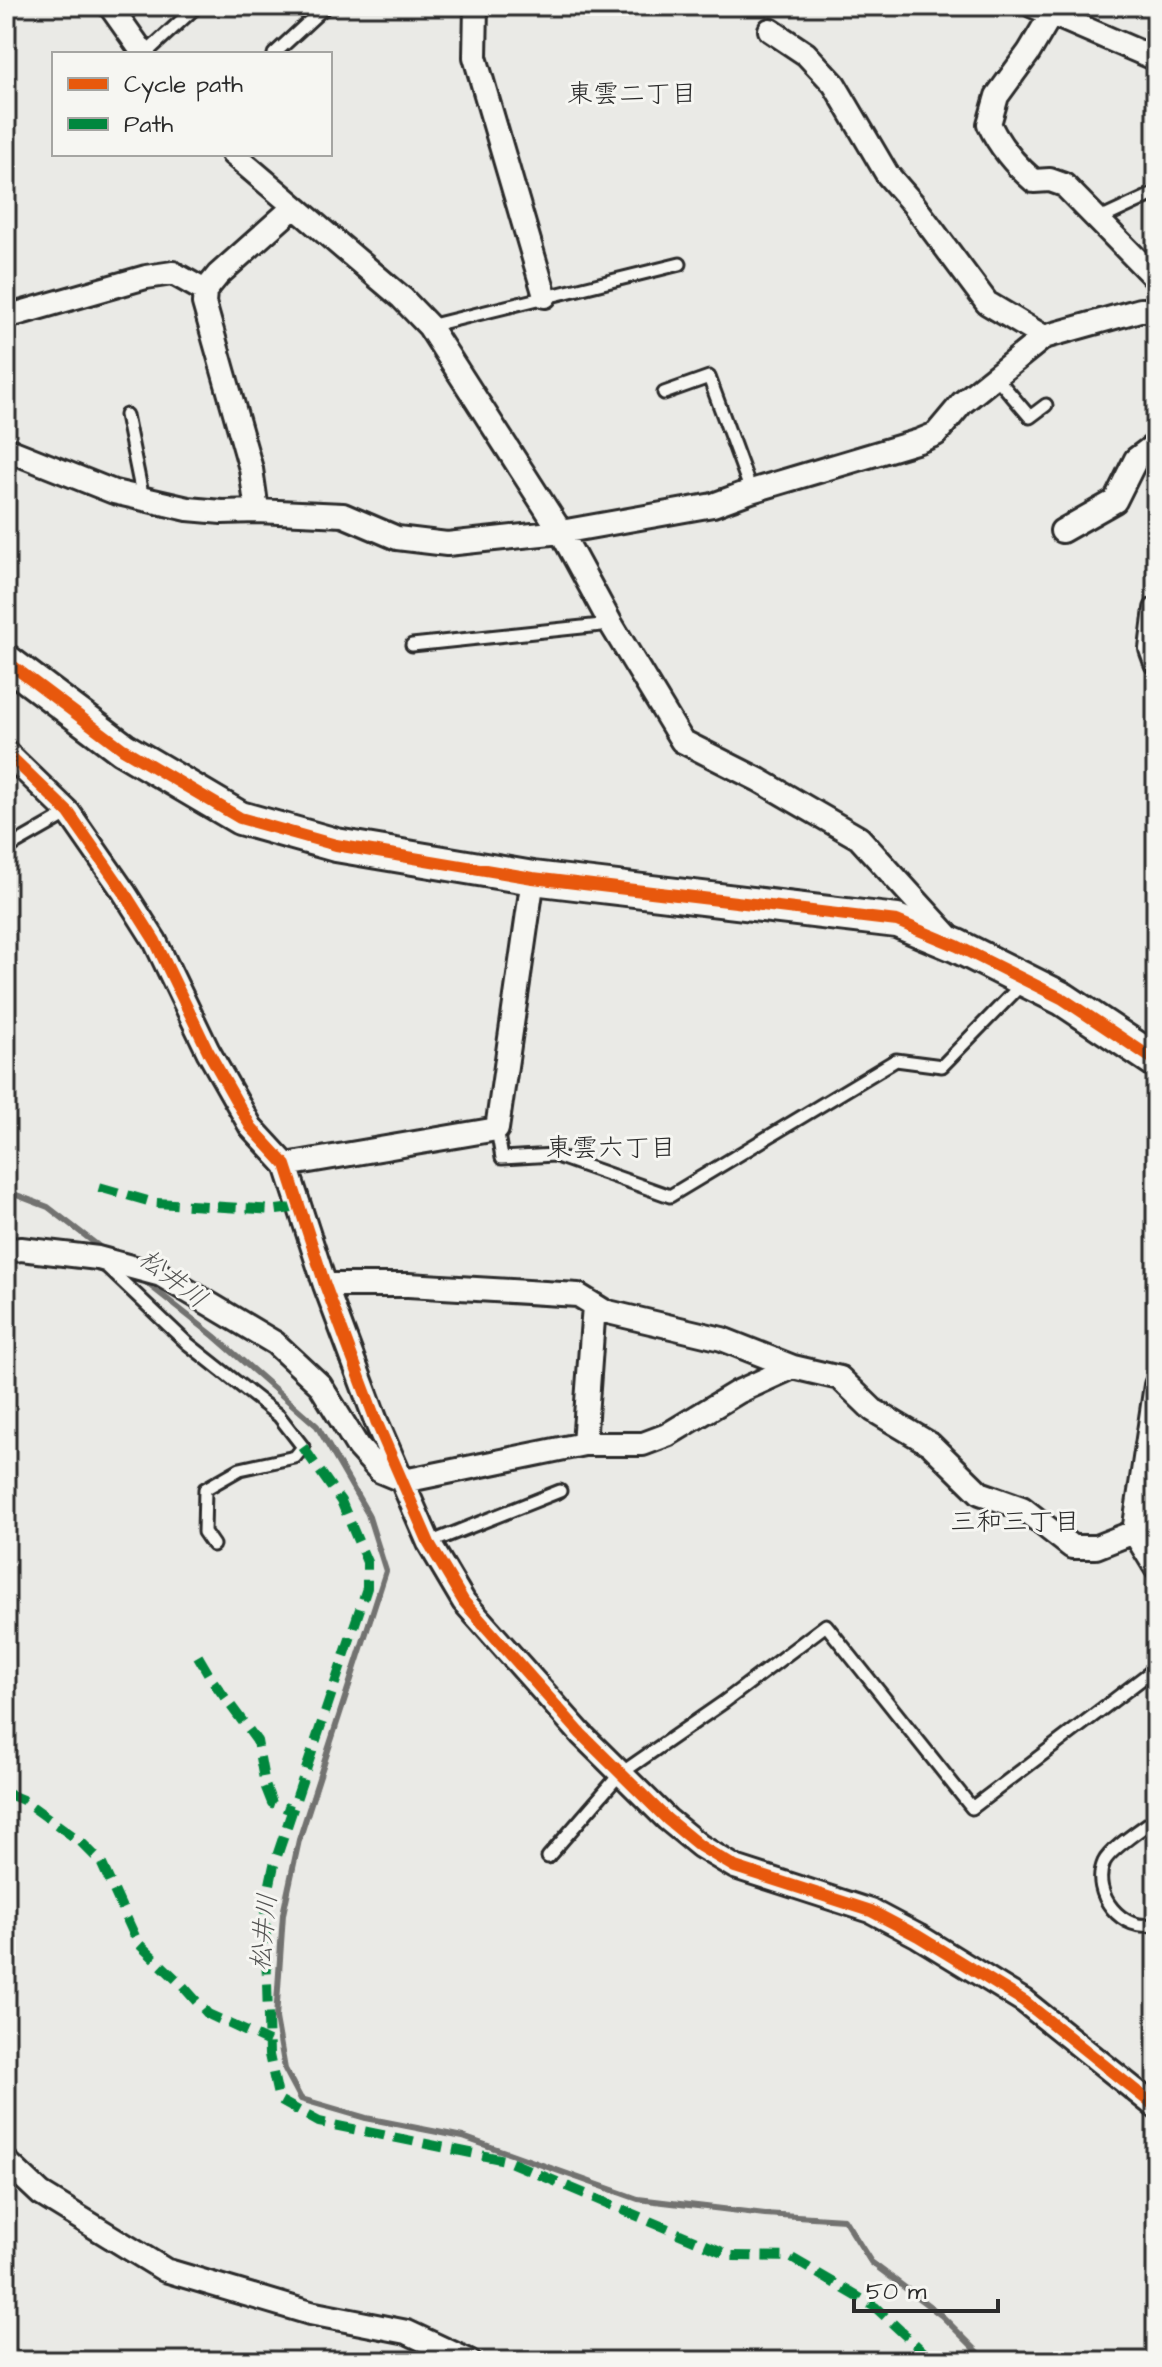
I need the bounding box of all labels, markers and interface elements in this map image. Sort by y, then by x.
legend [52,52,332,156]
text: Cycle path [124,68,243,103]
district label: 東雲二丁目 [567,76,697,112]
text: Path [124,108,173,142]
district label: 東雲六丁目 [546,1130,676,1166]
water label: 松井川 [131,1241,215,1317]
district label: 三和三丁目 [950,1504,1080,1540]
water label: 松井川 [242,1891,286,1973]
scale bar [854,2263,998,2313]
text: 50 m [866,2275,927,2309]

